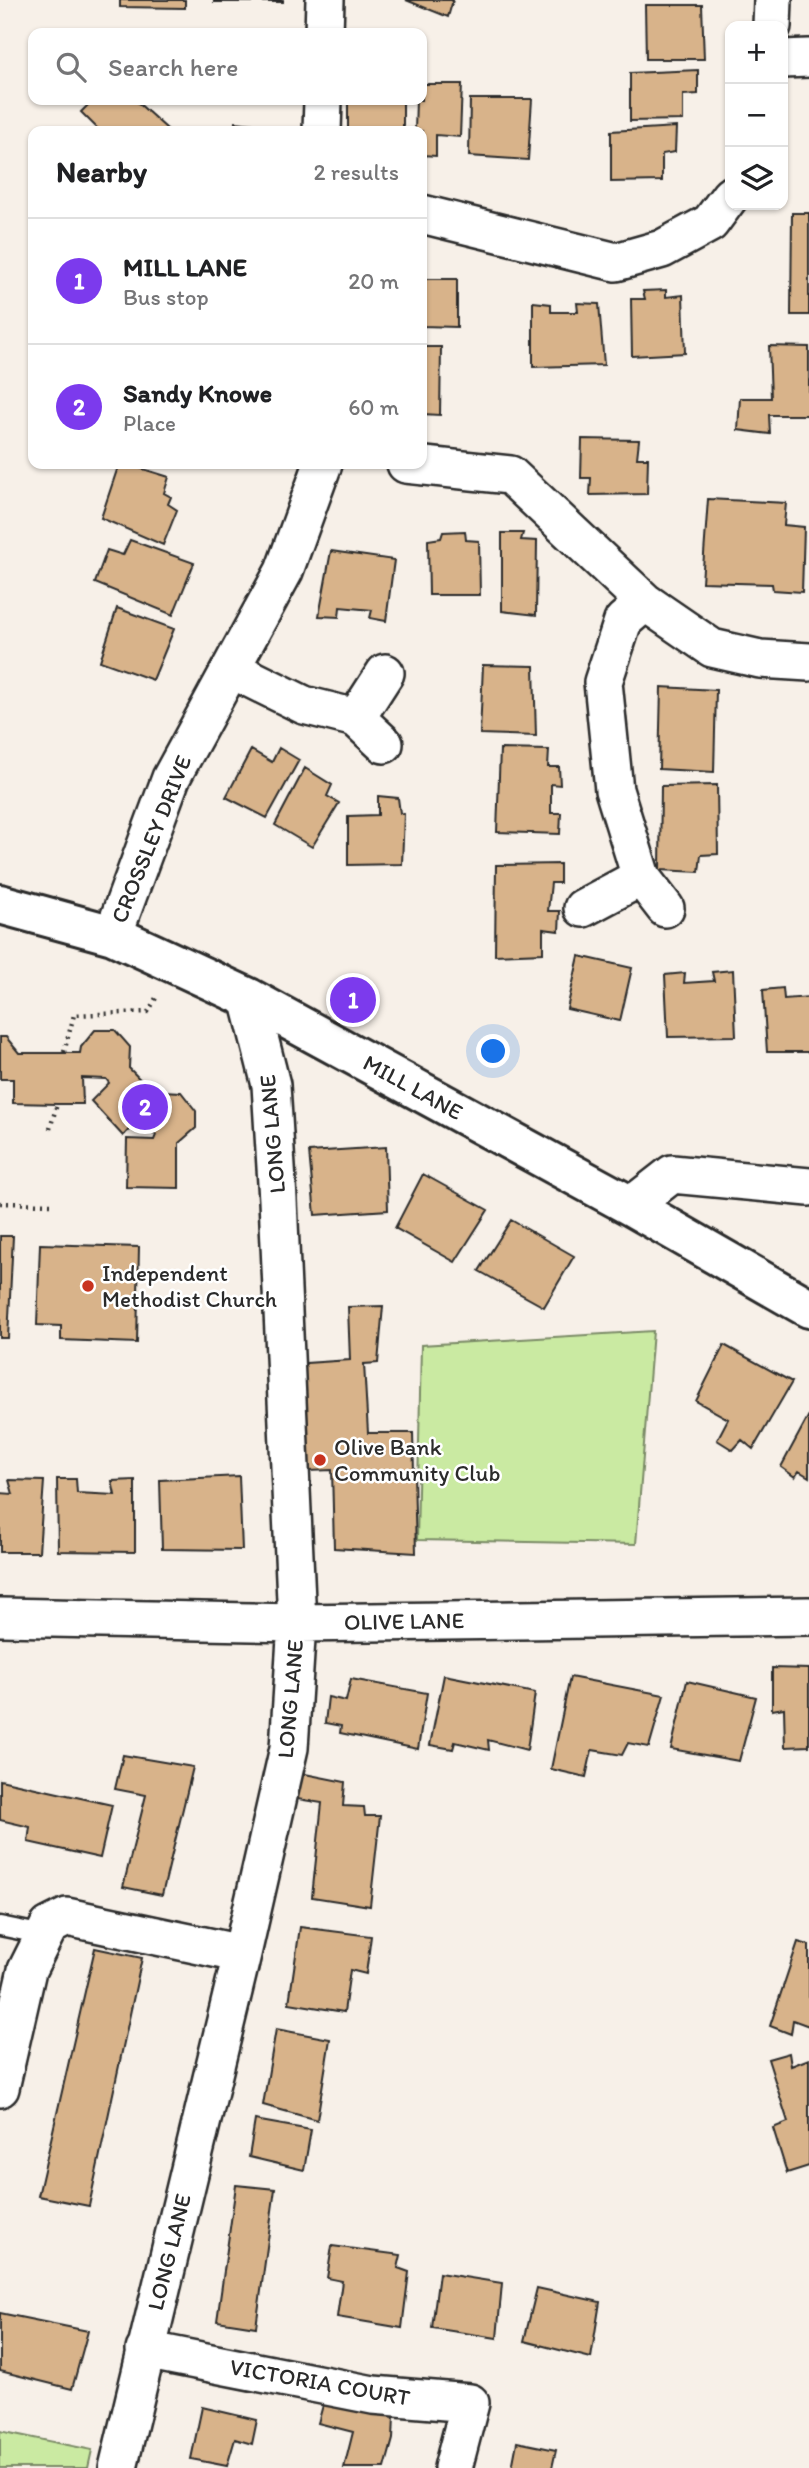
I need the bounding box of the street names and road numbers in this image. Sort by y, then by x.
street label: CROSSLEY DRIVE [105,751,197,927]
street label: MILL LANE [358,1048,468,1126]
street label: LONG LANE [253,1073,291,1195]
street label: OLIVE LANE [344,1606,465,1636]
street label: LONG LANE [271,1638,309,1760]
street label: LONG LANE [141,2191,197,2313]
street label: VICTORIA COURT [228,2352,412,2412]

